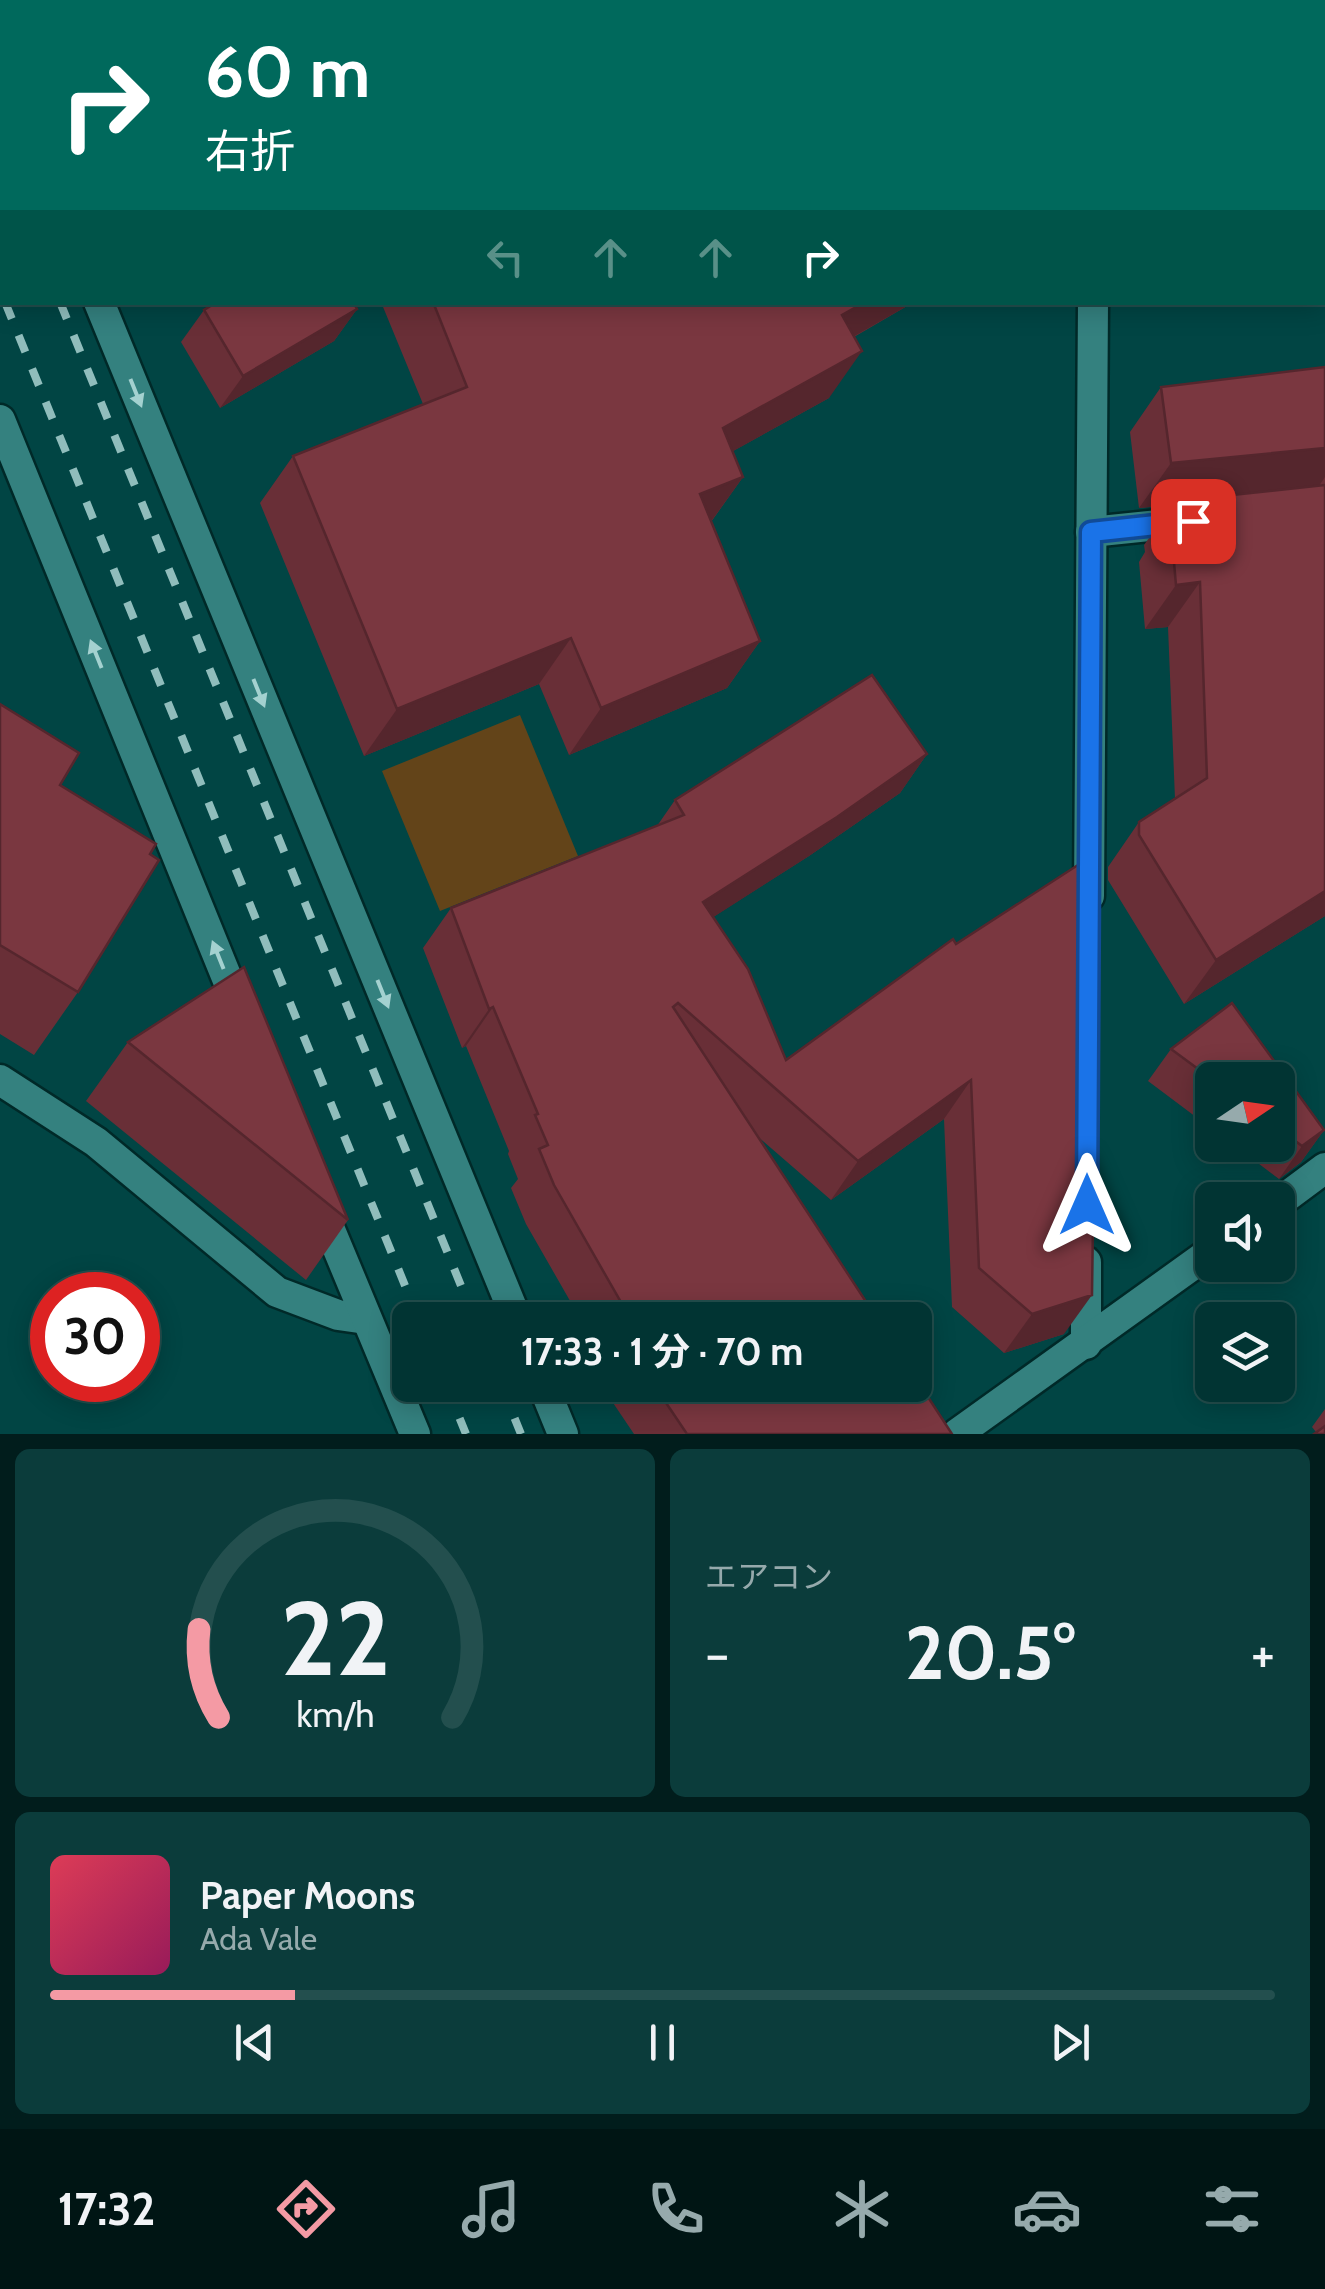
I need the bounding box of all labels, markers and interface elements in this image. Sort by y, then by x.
text: 60 m [205,29,370,115]
icon: right [40,40,170,170]
text: 右折 [205,124,295,178]
icon: left [478,230,533,285]
icon: ahead [583,230,638,285]
icon: ahead [688,230,743,285]
icon: right [793,230,848,285]
one-way arrow [128,378,144,408]
pin [1151,479,1236,564]
icon: arrive [1166,494,1221,549]
one-way arrow [87,639,103,669]
one-way arrow [252,679,268,709]
one-way arrow [210,941,226,970]
one-way arrow [375,979,391,1009]
north arrow [1195,1062,1295,1162]
map controls [1195,1062,1295,1402]
position arrow [1035,1153,1139,1257]
button: sound [1195,1182,1295,1282]
speed limit sign: 30 [30,1272,160,1402]
button: layers [1195,1302,1295,1402]
text: 17:33 · 1 分 · 70 m [521,1328,803,1375]
text: エアコン [705,1557,833,1596]
text: 22 [280,1575,390,1701]
text: 20.5° [905,1607,1075,1698]
text: − [705,1620,729,1687]
text: + [1251,1620,1275,1687]
text: km/h [296,1693,374,1736]
text: Paper Moons [200,1872,415,1919]
text: Ada Vale [200,1919,317,1958]
icon: previous [227,2015,282,2070]
icon: pause [635,2015,690,2070]
icon: next [1043,2015,1098,2070]
icon: directions [271,2174,341,2244]
icon: music [456,2174,526,2244]
icon: phone [641,2174,711,2244]
icon: climate [827,2174,897,2244]
icon: car [1012,2174,1082,2244]
icon: filters [1197,2174,1267,2244]
text: 17:32 [58,2182,155,2236]

